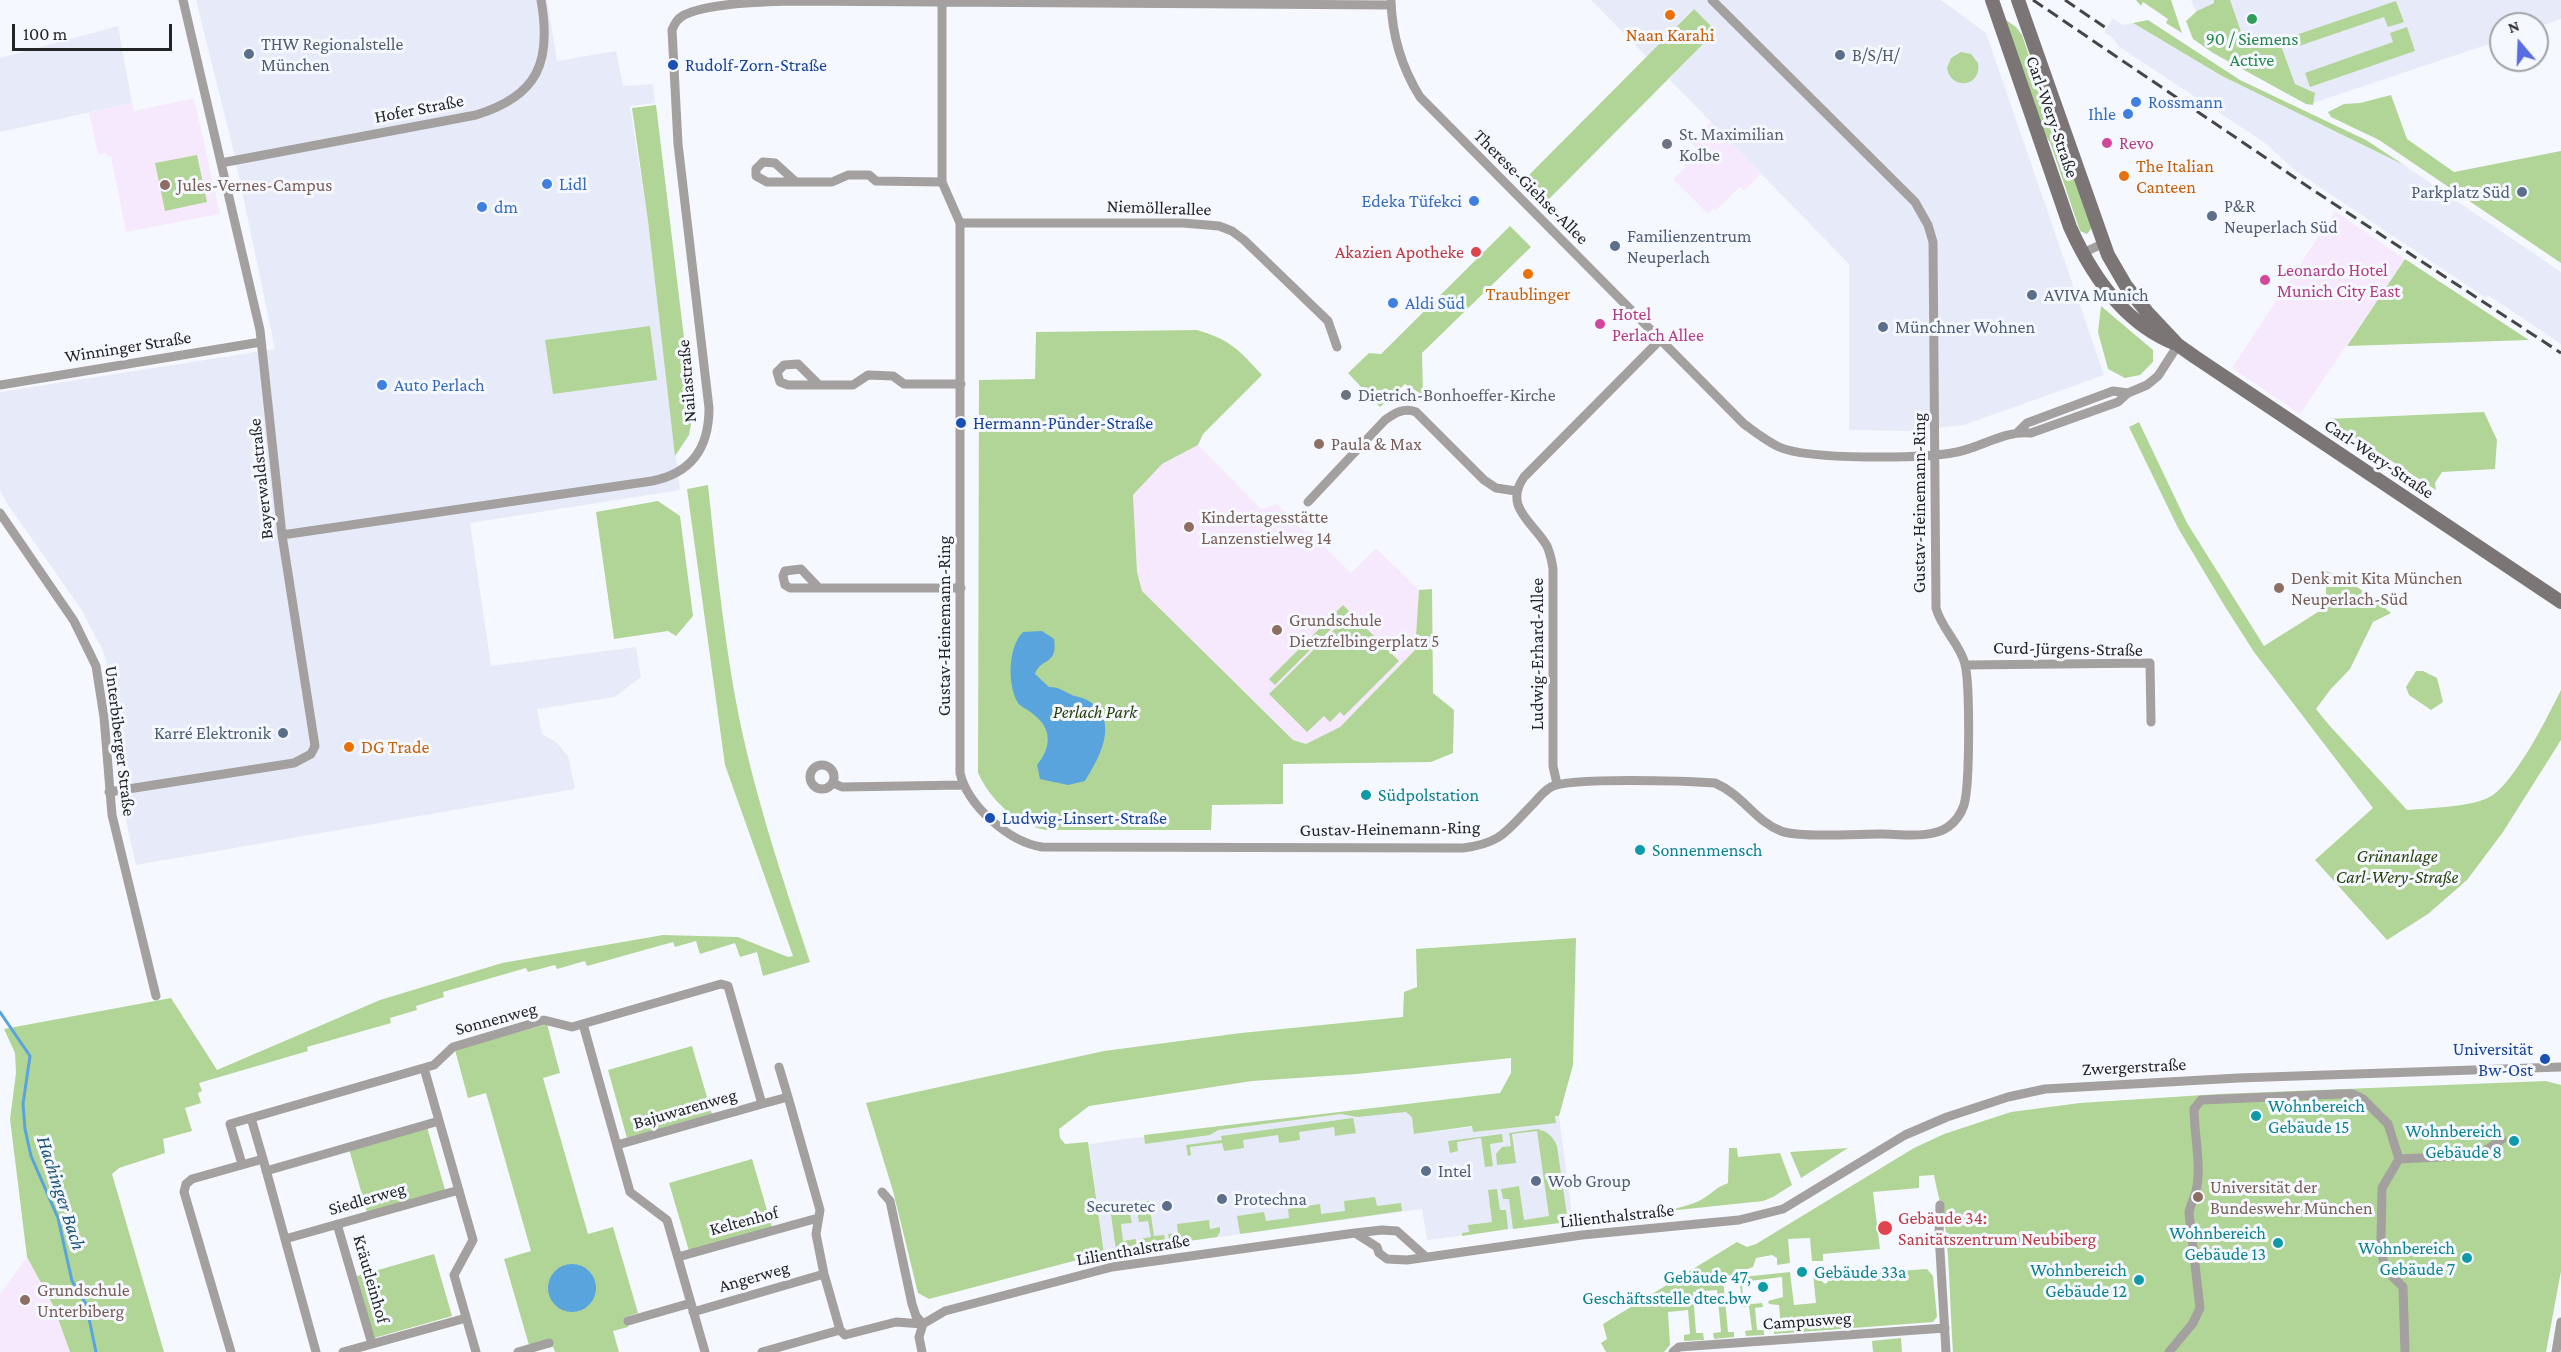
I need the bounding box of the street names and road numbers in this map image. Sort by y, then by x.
street label: Carl-Wery-Straße [2021,53,2083,181]
street label: Hofer Straße [373,90,465,128]
street label: Therese-Giehse-Allee [1469,125,1593,249]
street label: Niemöllerallee [1106,195,1212,221]
street label: Winninger Straße [63,326,193,368]
street label: Nailastraße [673,339,701,423]
street label: Gustav-Heinemann-Ring [1908,413,1930,593]
street label: Carl-Wery-Straße [2320,414,2438,504]
street label: Bayerwaldstraße [244,417,278,541]
street label: Gustav-Heinemann-Ring [933,536,955,716]
street label: Ludwig-Erhard-Allee [1526,578,1548,730]
street label: Curd-Jürgens-Straße [1993,637,2143,661]
street label: Unterbiberger Straße [100,664,140,818]
street label: Gustav-Heinemann-Ring [1300,817,1480,841]
street label: Sonnenweg [453,998,539,1040]
street label: Zwergerstraße [2081,1053,2187,1081]
street label: Bajuwarenweg [631,1084,739,1134]
street label: Siedlerweg [326,1178,408,1220]
street label: Lilienthalstraße [1559,1199,1675,1233]
street label: Keltenhof [707,1201,781,1241]
street label: Lilienthalstraße [1075,1229,1191,1271]
street label: Kräutleinhof [348,1232,394,1326]
street label: Angerweg [716,1257,792,1297]
street label: Campusweg [1762,1307,1852,1335]

